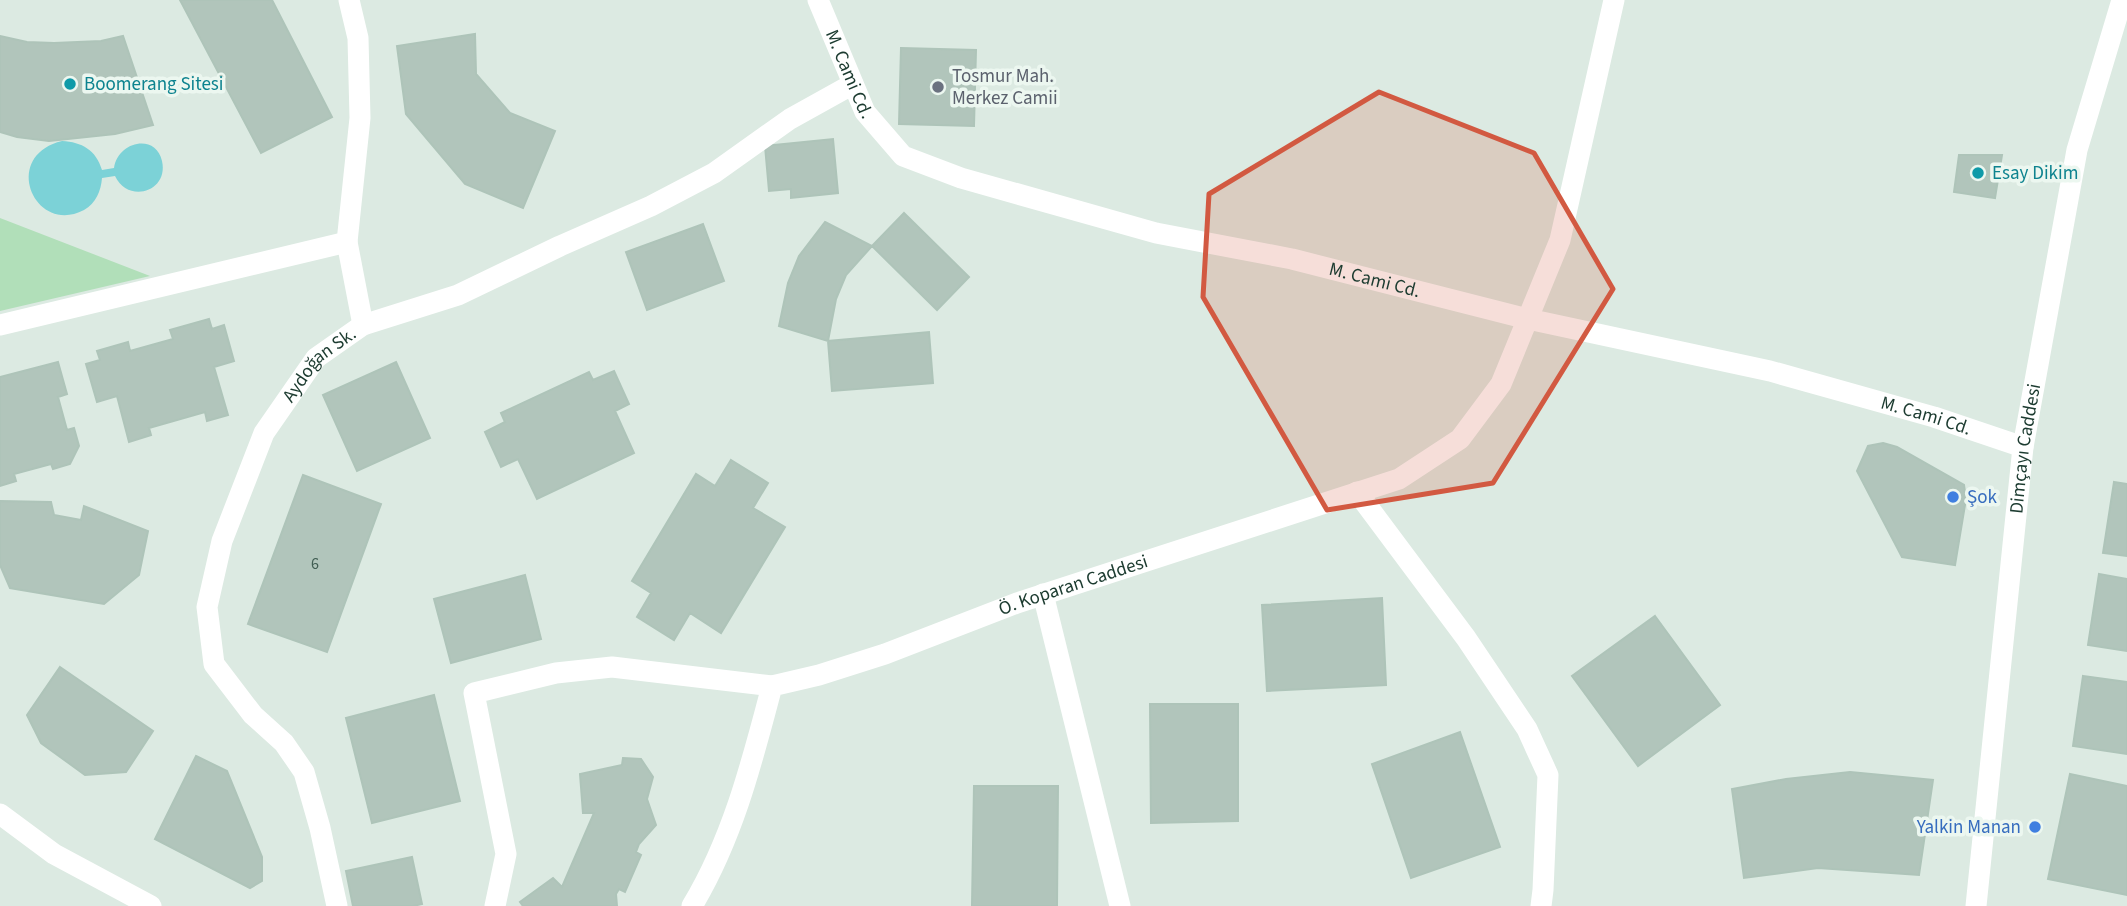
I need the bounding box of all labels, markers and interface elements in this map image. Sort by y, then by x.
street label: M. Cami Cd. [818,26,879,125]
place label: Tosmur Mah. Merkez Camii [952,63,1058,112]
place label: Boomerang Sitesi [84,71,223,98]
marker: Boomerang Sitesi [62,76,78,92]
marker: Tosmur Mah. Merkez Camii [930,79,946,95]
place label: Esay Dikim [1992,160,2078,187]
marker: Esay Dikim [1970,165,1986,181]
street label: M. Cami Cd. [1326,255,1423,305]
street label: Aydoğan Sk. [276,320,362,408]
street label: Dimçayı Caddesi [2003,381,2048,515]
street label: M. Cami Cd. [1878,389,1975,442]
place label: Şok [1967,484,1997,511]
marker: Şok [1945,489,1961,505]
street label: Ö. Koparan Caddesi [995,548,1151,622]
house number: 6 [311,553,319,575]
place label: Yalkin Manan [1916,814,2021,841]
marker: Yalkin Manan [2027,819,2043,835]

